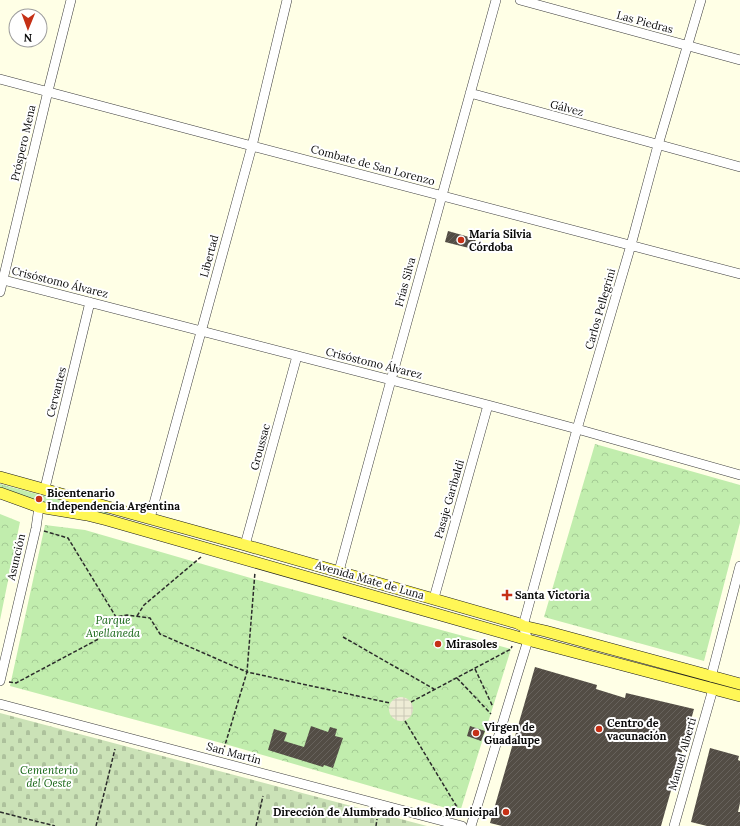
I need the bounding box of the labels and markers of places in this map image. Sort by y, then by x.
place label: María Silvia Córdoba [469,227,532,254]
marker: María Silvia Córdoba [456,235,466,245]
place label: Bicentenario Independencia Argentina [47,486,180,513]
marker: Bicentenario Independencia Argentina [34,494,44,504]
place label: Santa Victoria [515,588,590,602]
marker: Santa Victoria [502,590,512,600]
place label: Mirasoles [446,637,497,651]
marker: Mirasoles [433,639,443,649]
place label: Centro de vacunación [607,716,666,743]
place label: Virgen de Guadalupe [484,720,540,747]
marker: Centro de vacunación [594,724,604,734]
marker: Virgen de Guadalupe [471,728,481,738]
place label: Dirección de Alumbrado Publico Municipal [273,805,499,819]
marker: Dirección de Alumbrado Publico Municipal [501,807,511,817]

